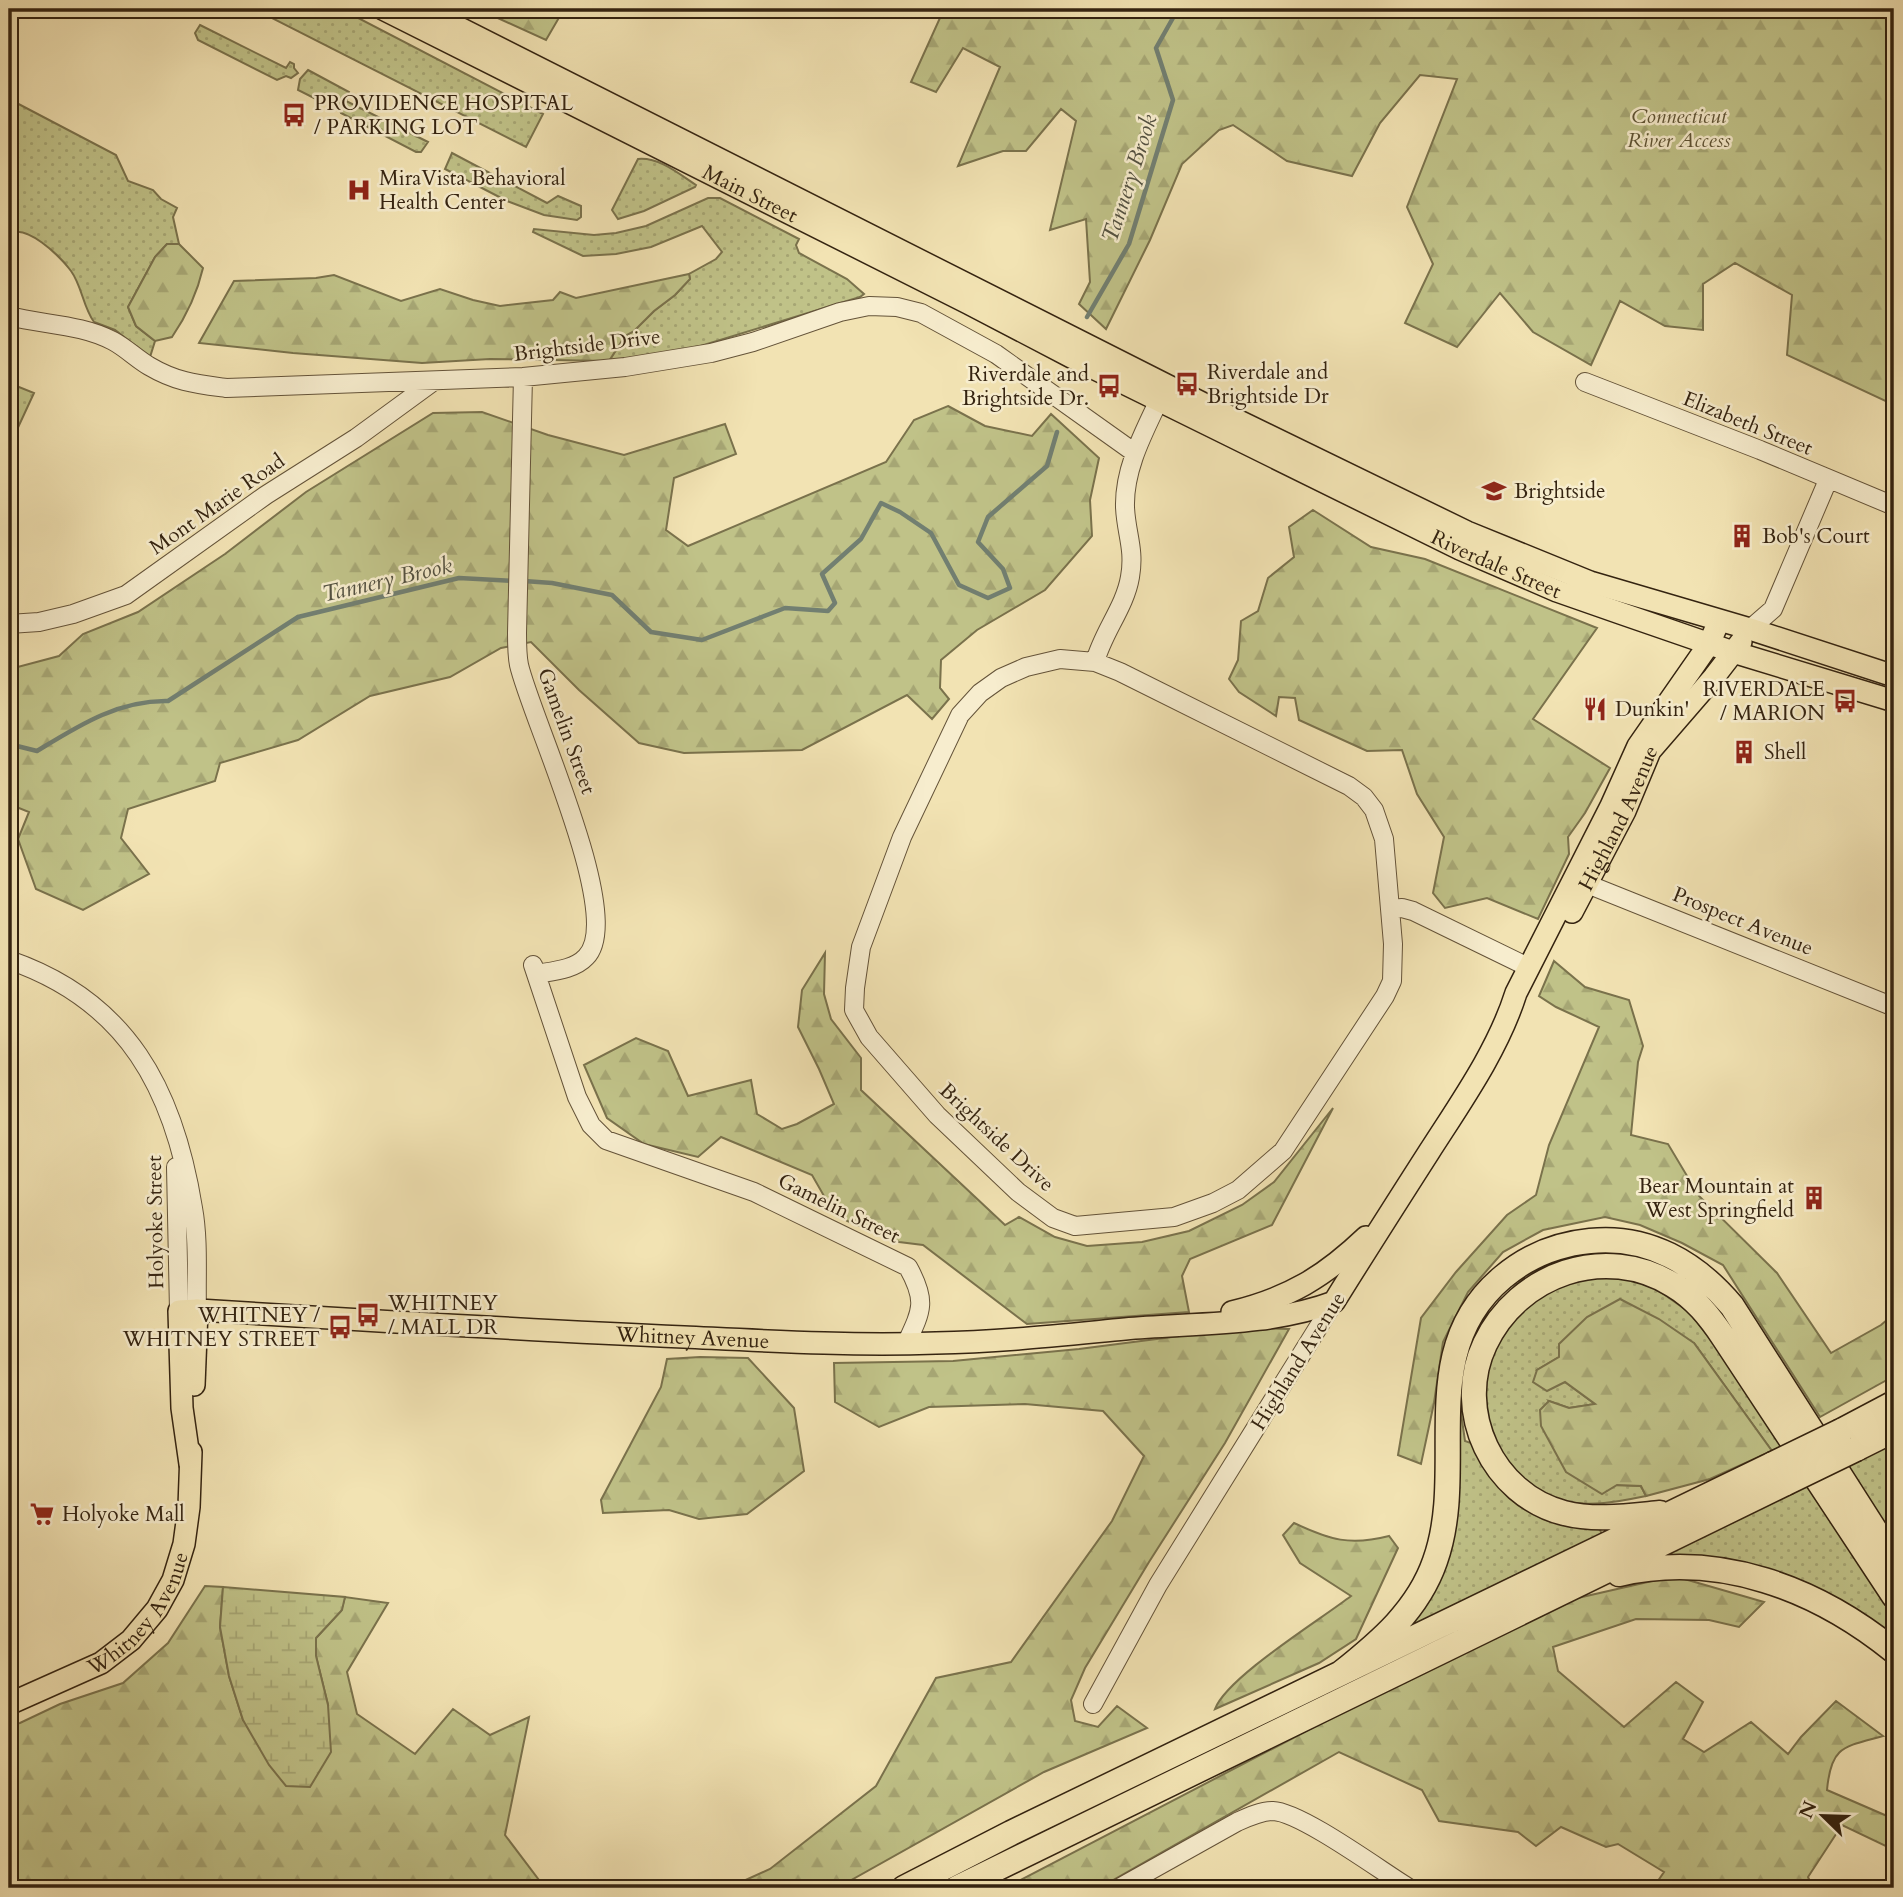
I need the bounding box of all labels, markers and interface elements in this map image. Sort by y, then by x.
place label: PROVIDENCE HOSPITAL / PARKING LOT [314,89,573,142]
bus stop icon: PROVIDENCE HOSPITAL / PARKING LOT [280,101,308,129]
park label: Connecticut River Access [1627,102,1731,155]
water label: Tannery Brook [1094,110,1165,246]
street label: Main Street [698,158,803,230]
place label: MiraVista Behavioral Health Center [379,164,566,217]
hospital icon: MiraVista Behavioral Health Center [345,176,373,204]
street label: Brightside Drive [512,322,662,369]
place label: Riverdale and Brightside Dr [1207,358,1329,411]
place label: Riverdale and Brightside Dr. [962,360,1089,413]
bus stop icon: Riverdale and Brightside Dr [1173,370,1201,398]
bus stop icon: Riverdale and Brightside Dr. [1095,372,1123,400]
street label: Elizabeth Street [1678,384,1817,463]
street label: Mont Marie Road [144,447,291,562]
school or university icon: Brightside [1480,477,1508,505]
place label: Brightside [1514,477,1605,506]
building icon: Bob's Court [1728,522,1756,550]
place label: Bob's Court [1762,522,1870,551]
street label: Riverdale Street [1426,523,1565,606]
water label: Tannery Brook [319,549,456,610]
street label: Gamelin Street [530,664,603,799]
place label: RIVERDALE / MARION [1703,675,1825,728]
bus stop icon: RIVERDALE / MARION [1831,687,1859,715]
restaurant icon: Dunkin' [1581,695,1609,723]
place label: Dunkin' [1615,695,1689,724]
street label: Highland Avenue [1572,738,1665,896]
building icon: Shell [1730,738,1758,766]
place label: Shell [1764,738,1806,767]
street label: Prospect Avenue [1668,880,1817,963]
street label: Brightside Drive [933,1076,1061,1198]
street label: Holyoke Street [140,1155,171,1289]
street label: Gamelin Street [773,1166,905,1251]
place label: Bear Mountain at West Springfield [1638,1172,1794,1225]
building icon: Bear Mountain at West Springfield [1800,1184,1828,1212]
street label: Highland Avenue [1244,1287,1353,1436]
place label: WHITNEY / MALL DR [387,1289,498,1342]
place label: WHITNEY / WHITNEY STREET [122,1301,320,1354]
bus stop icon: WHITNEY / MALL DR [354,1301,382,1329]
bus stop icon: WHITNEY / WHITNEY STREET [326,1313,354,1341]
street label: Whitney Avenue [614,1320,770,1356]
supermarket icon: Holyoke Mall [28,1500,56,1528]
place label: Holyoke Mall [62,1500,185,1529]
street label: Whitney Avenue [82,1548,196,1683]
north arrow [1787,1782,1857,1852]
text: N [1793,1797,1824,1822]

